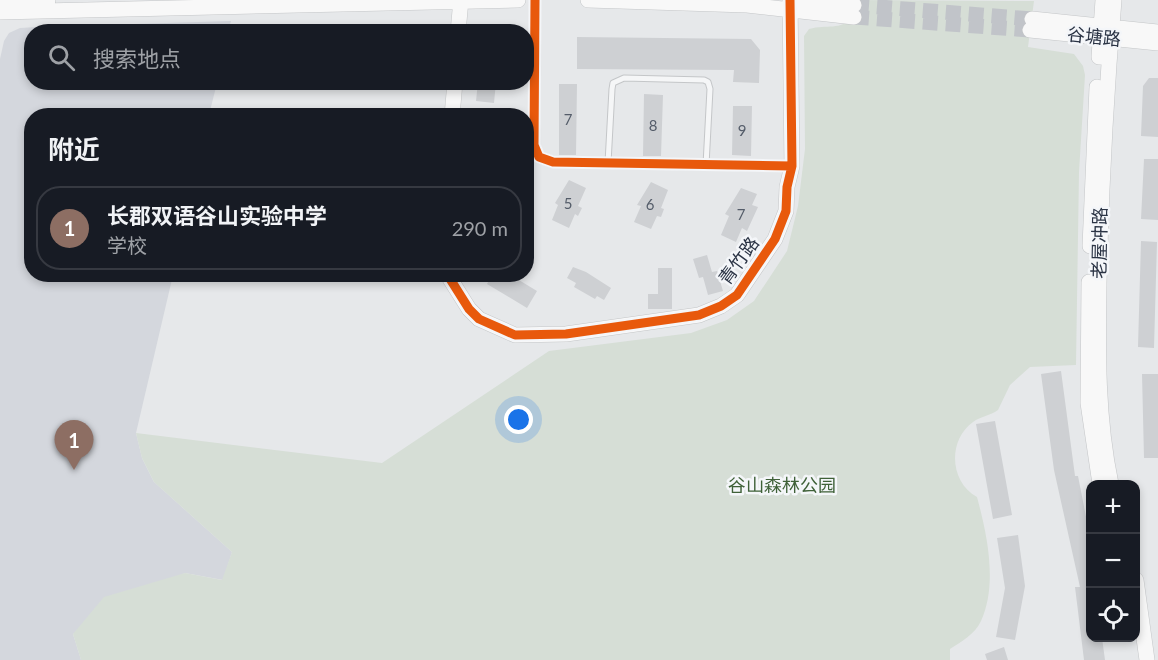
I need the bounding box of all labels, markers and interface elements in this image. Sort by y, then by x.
street label: 谷塘路 [1066,22,1122,50]
search box [24,24,534,90]
icon: search [45,41,78,74]
text: 搜索地点 [93,45,181,72]
house number: 7 [564,110,573,128]
house number: 8 [649,116,657,134]
house number: 9 [738,121,746,139]
text: 附近 [48,133,100,165]
house number: 5 [564,194,572,212]
house number: 6 [646,195,655,213]
text: 长郡双语谷山实验中学 [107,202,327,229]
house number: 7 [737,205,746,223]
street label: 老屋冲路 [1087,207,1111,279]
text: 1 [64,216,75,240]
text: 290 m [452,216,508,240]
street label: 青竹路 [713,232,763,289]
text: 学校 [107,233,147,257]
your location [504,405,533,434]
pin: 1 [54,420,94,470]
park label: 谷山森林公园 [728,474,836,496]
map controls [1086,480,1140,642]
button: + [1086,480,1140,534]
button: − [1086,534,1140,588]
button: locate [1086,588,1140,642]

